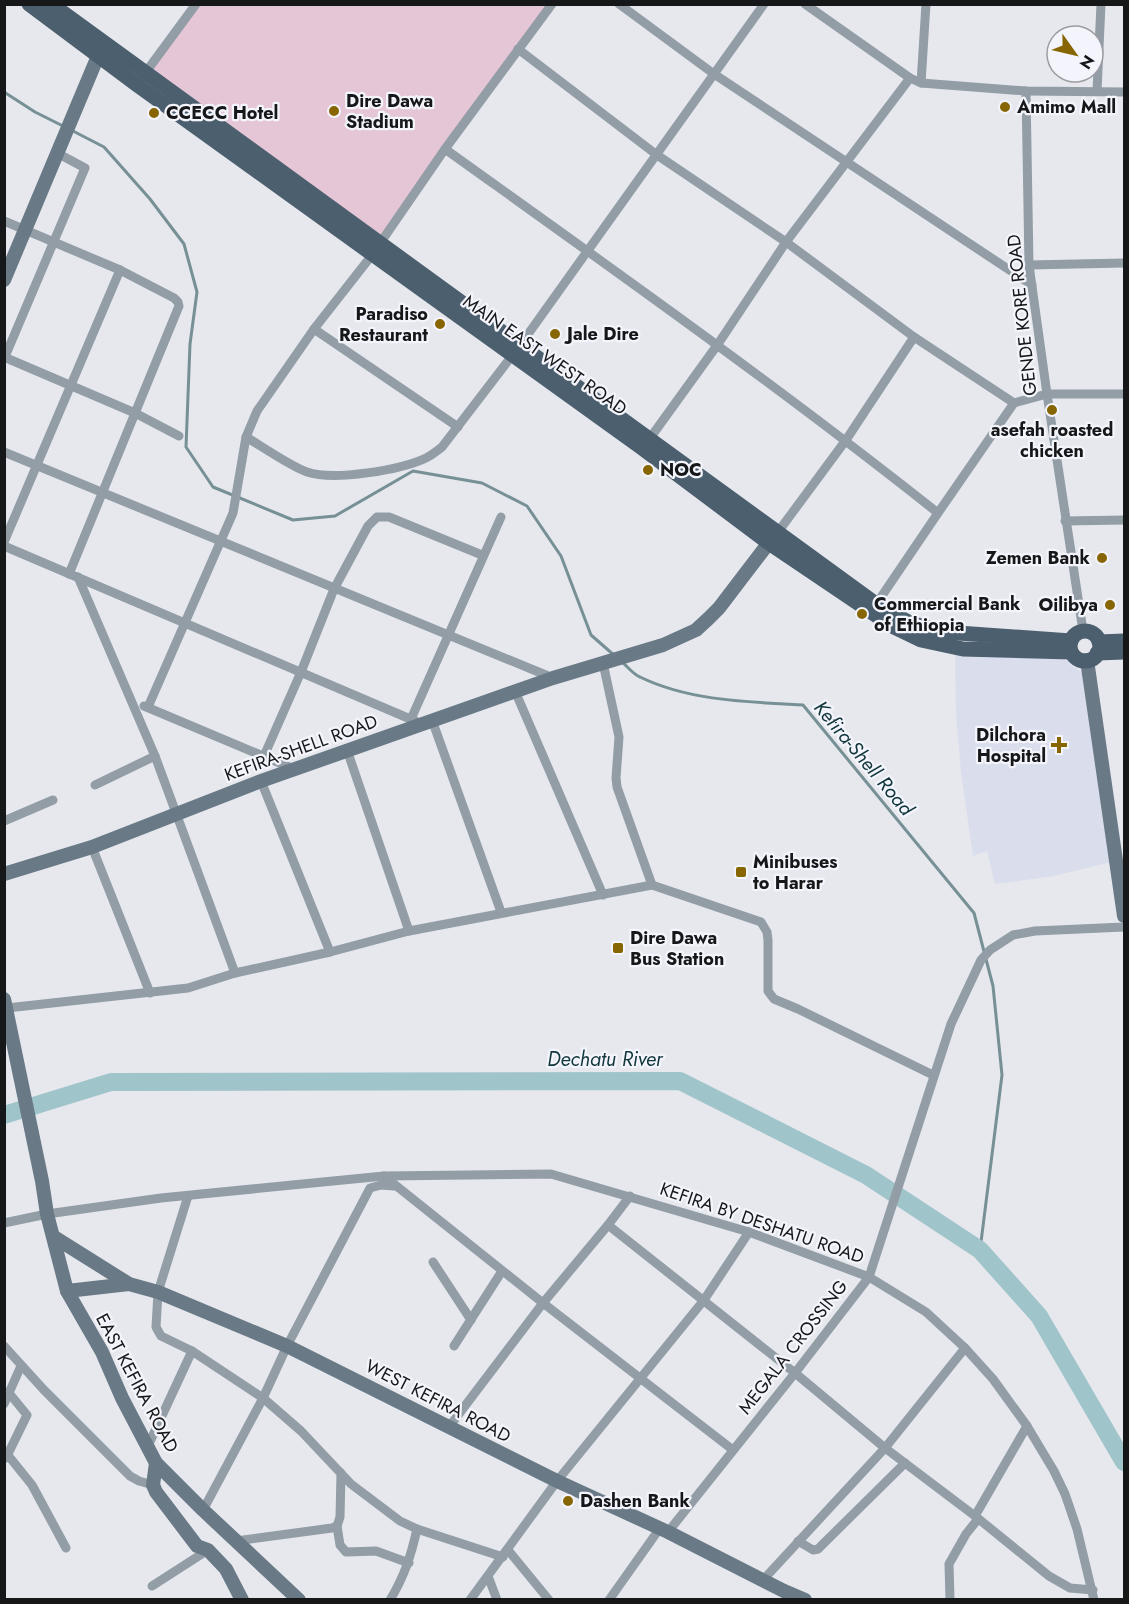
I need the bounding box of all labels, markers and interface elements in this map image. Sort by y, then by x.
north arrow [1045,24,1105,84]
text: N [1074,50,1100,74]
place label: Dire Dawa Stadium [346,88,433,135]
place label: Amimo Mall [1016,94,1116,120]
place label: CCECC Hotel [166,100,278,126]
marker: Amimo Mall [998,100,1012,114]
marker: Dire Dawa Stadium [327,104,341,118]
marker: CCECC Hotel [147,106,161,120]
street label: GENDE KORE ROAD [1001,233,1043,397]
street label: MAIN EAST WEST ROAD [458,288,632,422]
place label: Paradiso Restaurant [339,301,428,348]
marker: Paradiso Restaurant [433,317,447,331]
place label: Jale Dire [564,321,639,347]
marker: Jale Dire [548,327,562,341]
marker: asefah roasted chicken [1045,403,1059,417]
place label: asefah roasted chicken [991,417,1113,464]
place label: NOC [660,457,702,483]
marker: NOC [641,463,655,477]
place label: Zemen Bank [986,545,1091,571]
marker: Zemen Bank [1095,551,1109,565]
place label: Commercial Bank of Ethiopia [874,591,1021,638]
place label: Oilibya [1039,592,1098,618]
marker: Oilibya [1103,598,1117,612]
marker: Commercial Bank of Ethiopia [855,607,869,621]
water label: Kefira-Shell Road [807,695,921,823]
street label: KEFIRA-SHELL ROAD [221,708,381,788]
place label: Dilchora Hospital [976,722,1046,769]
marker: Dilchora Hospital [1050,736,1068,754]
place label: Minibuses to Harar [753,849,838,896]
marker: Minibuses to Harar [734,865,748,879]
place label: Dire Dawa Bus Station [630,925,724,972]
marker: Dire Dawa Bus Station [611,941,625,955]
water label: Dechatu River [547,1045,664,1074]
street label: KEFIRA BY DESHATU ROAD [656,1176,868,1270]
street label: MEGALA CROSSING [732,1274,854,1420]
street label: EAST KEFIRA ROAD [89,1309,185,1457]
street label: WEST KEFIRA ROAD [361,1353,515,1449]
place label: Dashen Bank [580,1488,690,1514]
marker: Dashen Bank [561,1494,575,1508]

